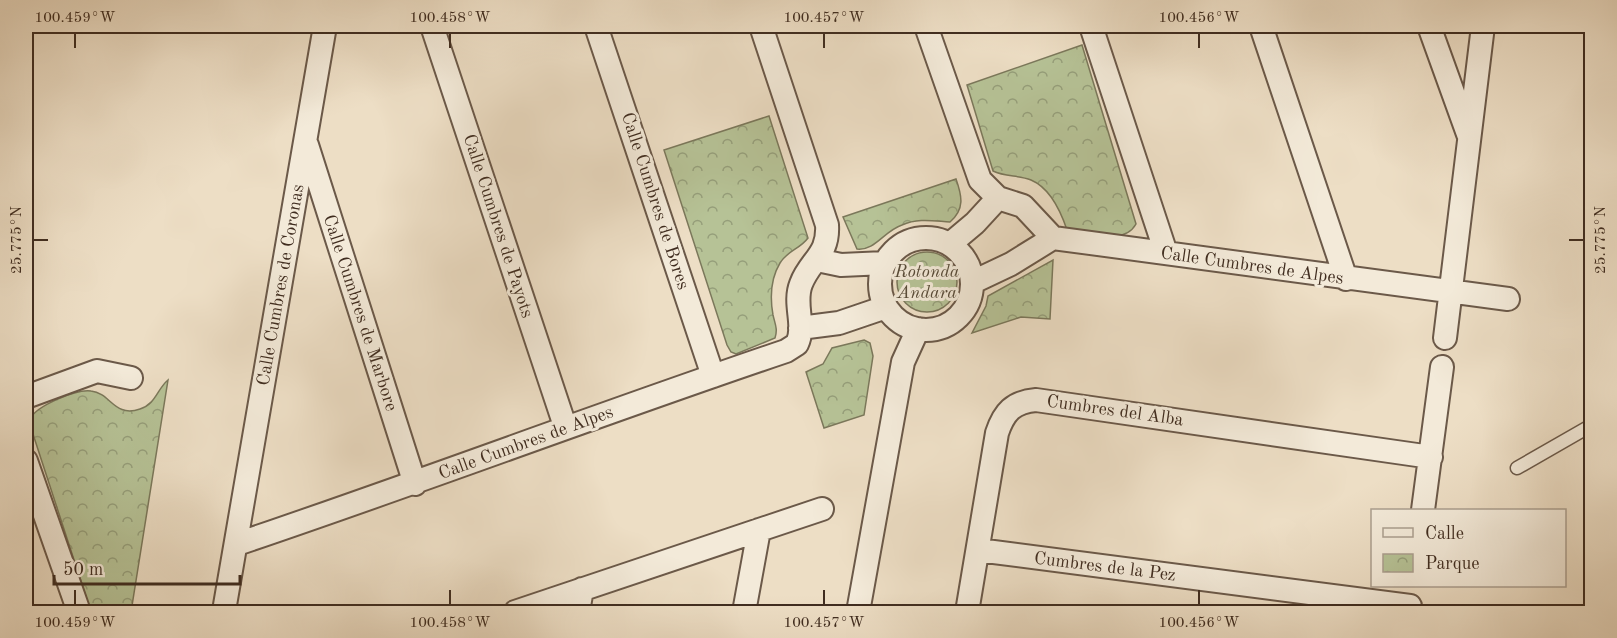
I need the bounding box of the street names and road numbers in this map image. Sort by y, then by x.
street label: Calle Cumbres de Bores [618,110,692,292]
street label: Calle Cumbres de Payots [460,132,536,320]
street label: Calle Cumbres de Coronas [254,183,308,387]
street label: Calle Cumbres de Marbore [320,212,400,414]
street label: Calle Cumbres de Alpes [1159,244,1345,288]
street label: Cumbres del Alba [1045,392,1185,430]
street label: Calle Cumbres de Alpes [436,403,616,483]
street label: Cumbres de la Pez [1033,549,1177,585]

